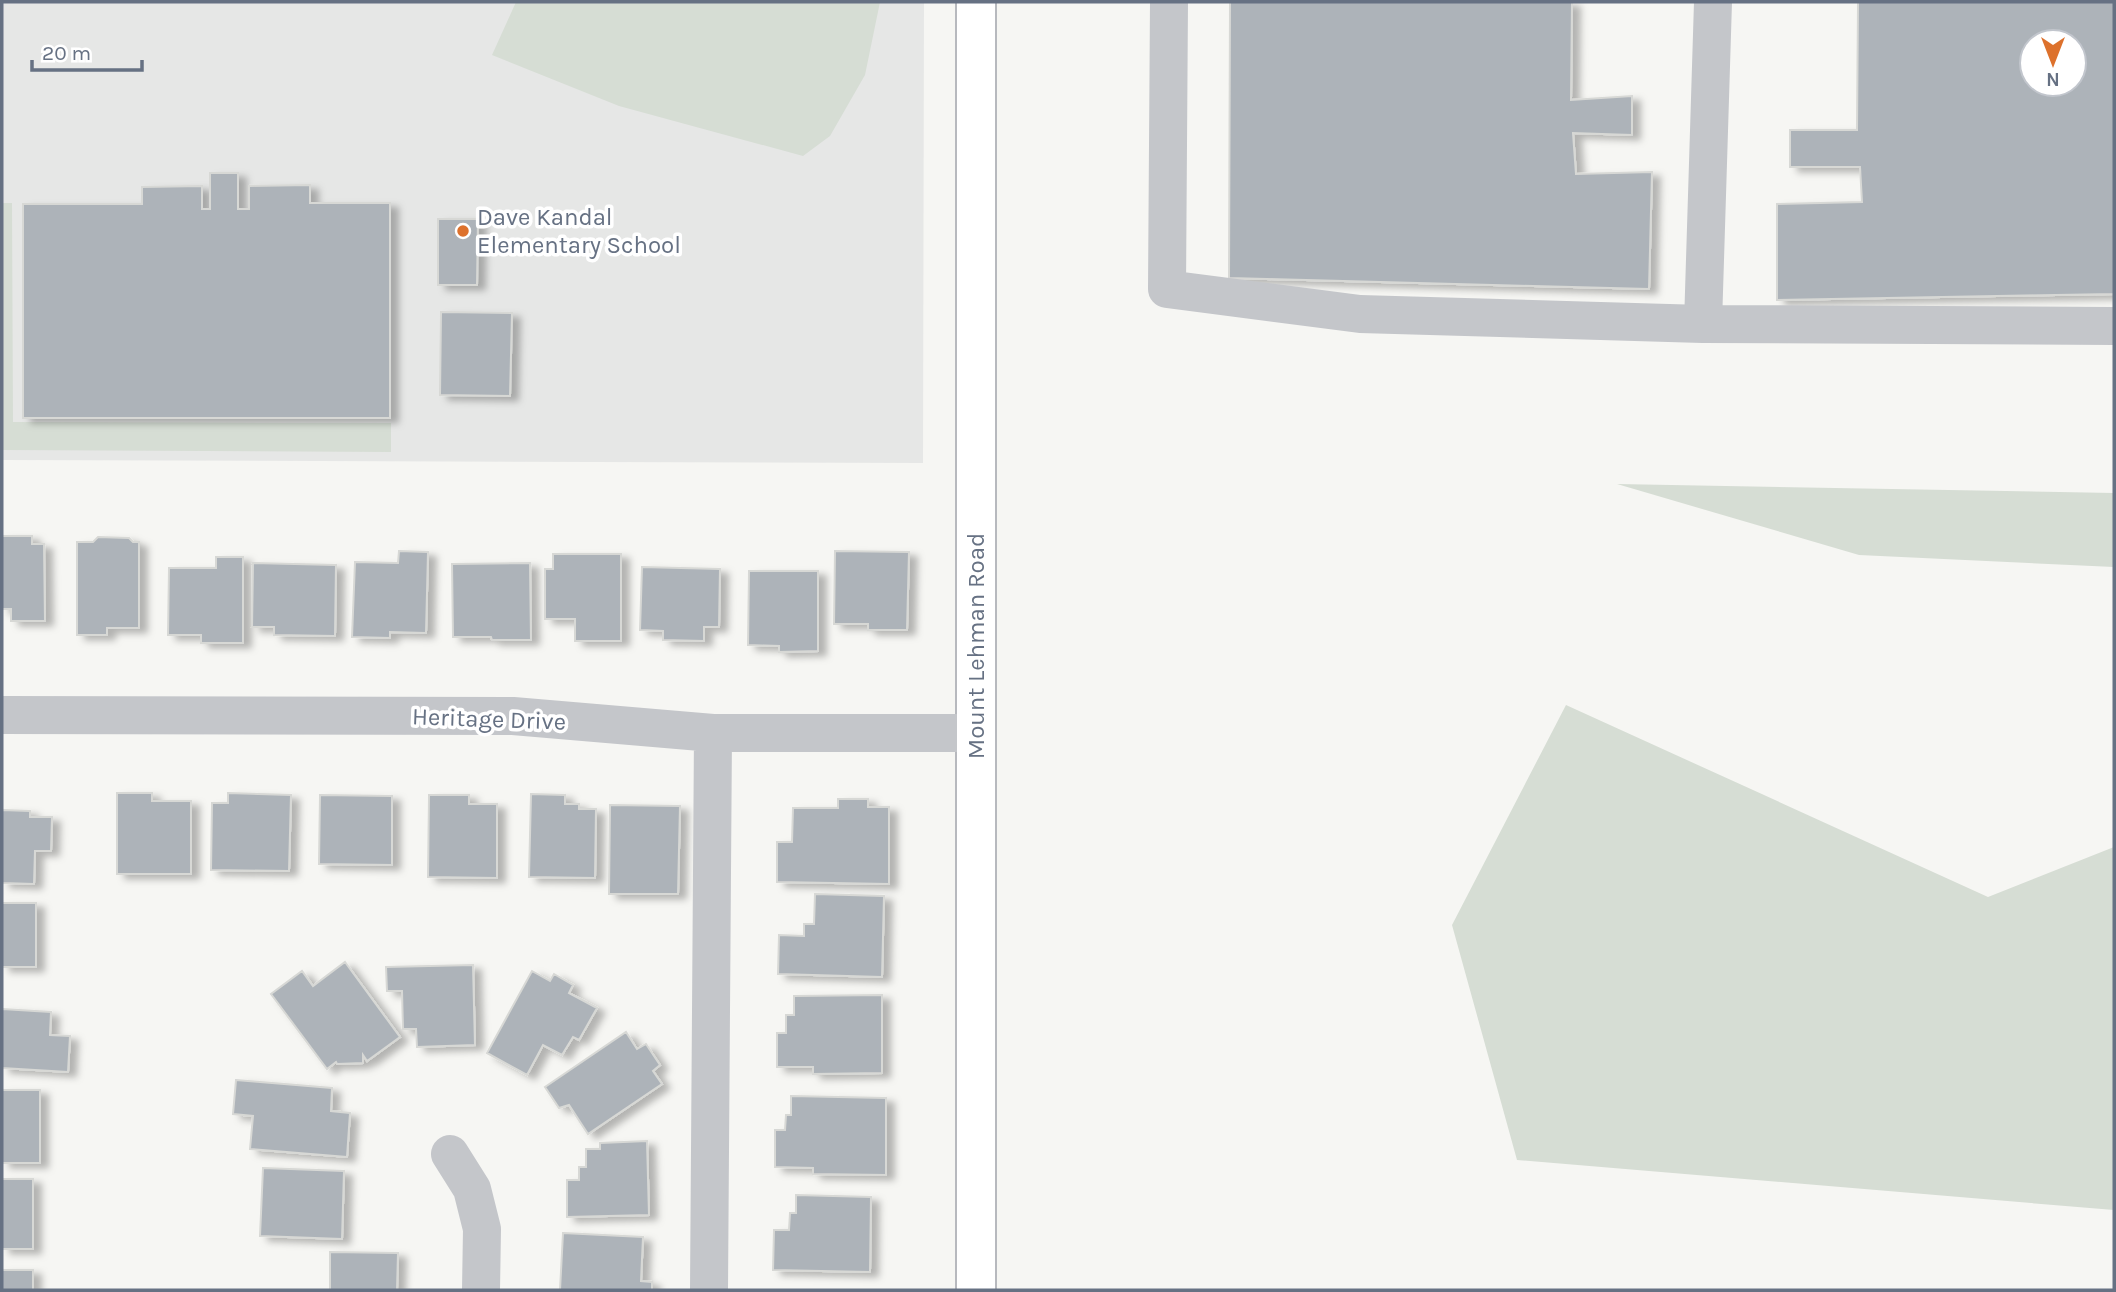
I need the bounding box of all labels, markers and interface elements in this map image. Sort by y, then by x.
scale bar [32,28,142,72]
north arrow [2018,28,2088,98]
text: 20 m [42,41,91,65]
text: N [2046,68,2060,90]
place label: Dave Kandal Elementary School [477,203,681,259]
marker: Dave Kandal Elementary School [455,223,471,239]
street label: Mount Lehman Road [962,533,990,759]
street label: Heritage Drive [412,702,566,736]

